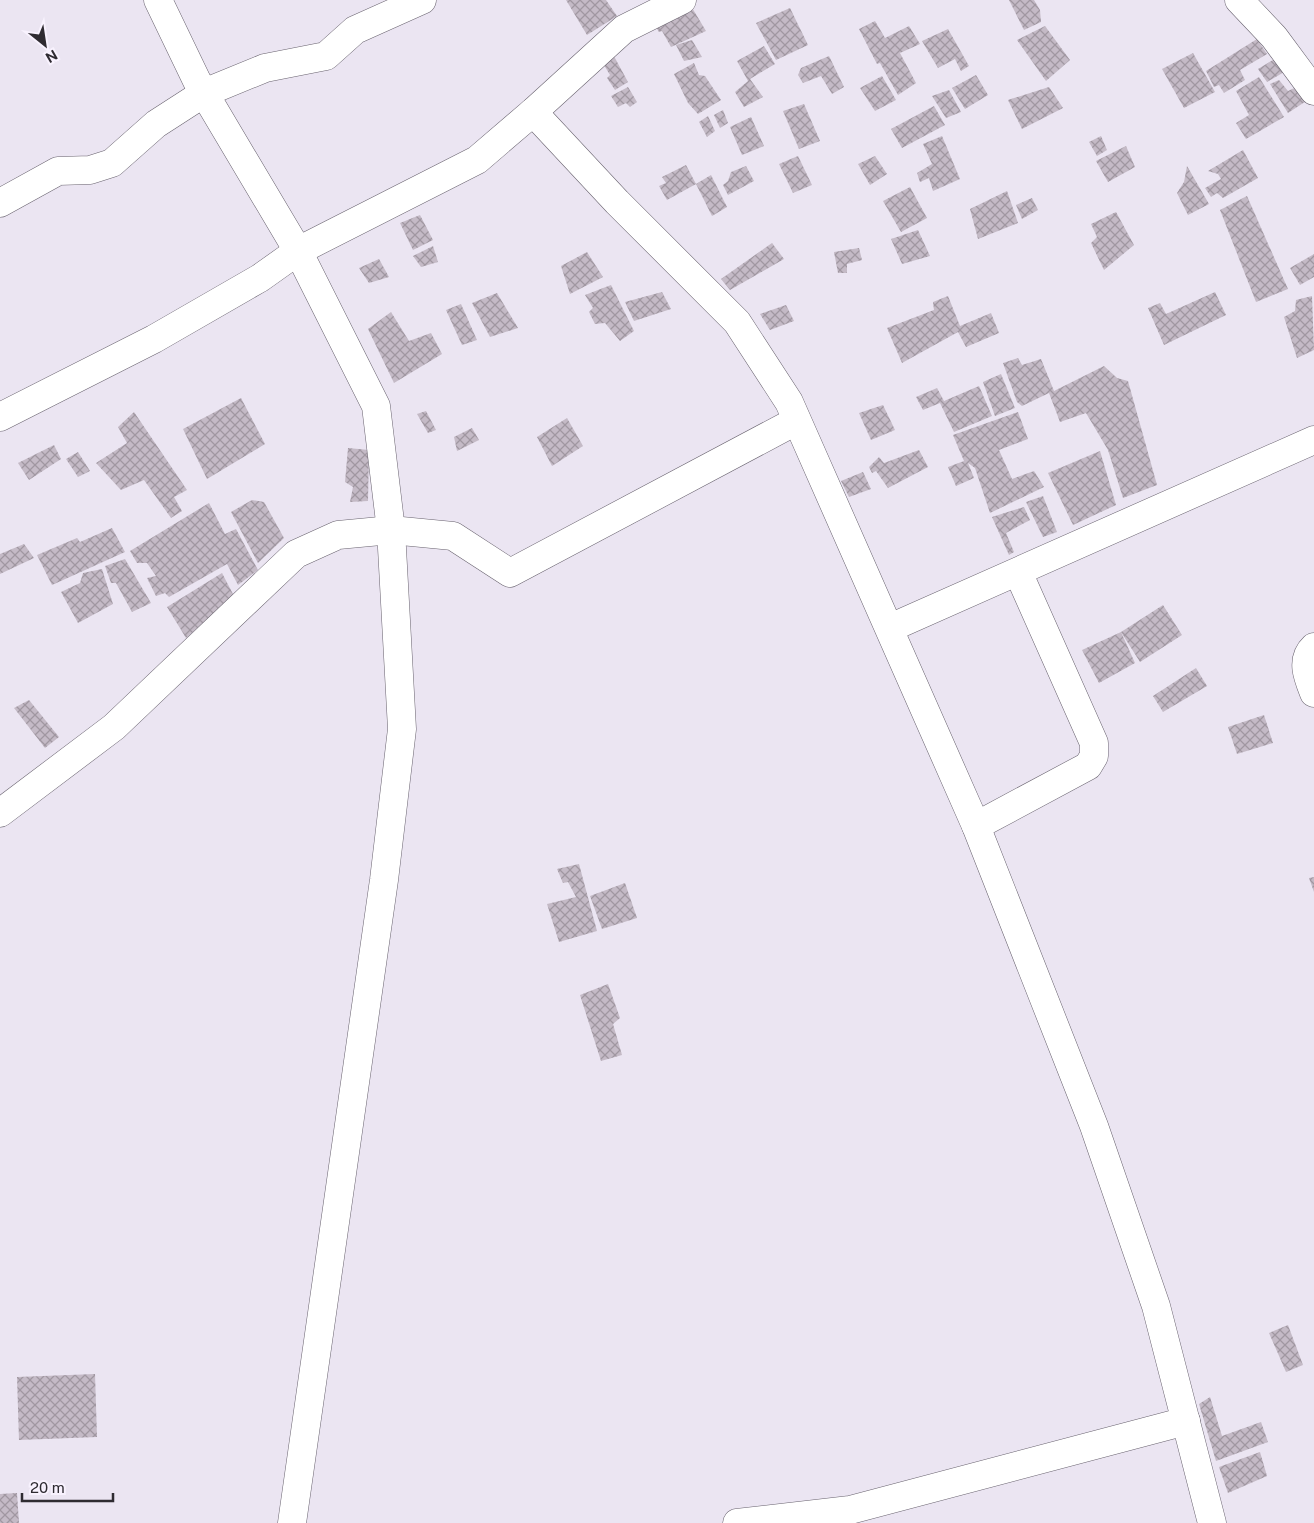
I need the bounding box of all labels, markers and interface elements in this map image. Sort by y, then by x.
north arrow [20,20,70,70]
text: N [43,47,60,66]
scale bar [22,1470,114,1502]
text: 20 m [30,1479,65,1496]

